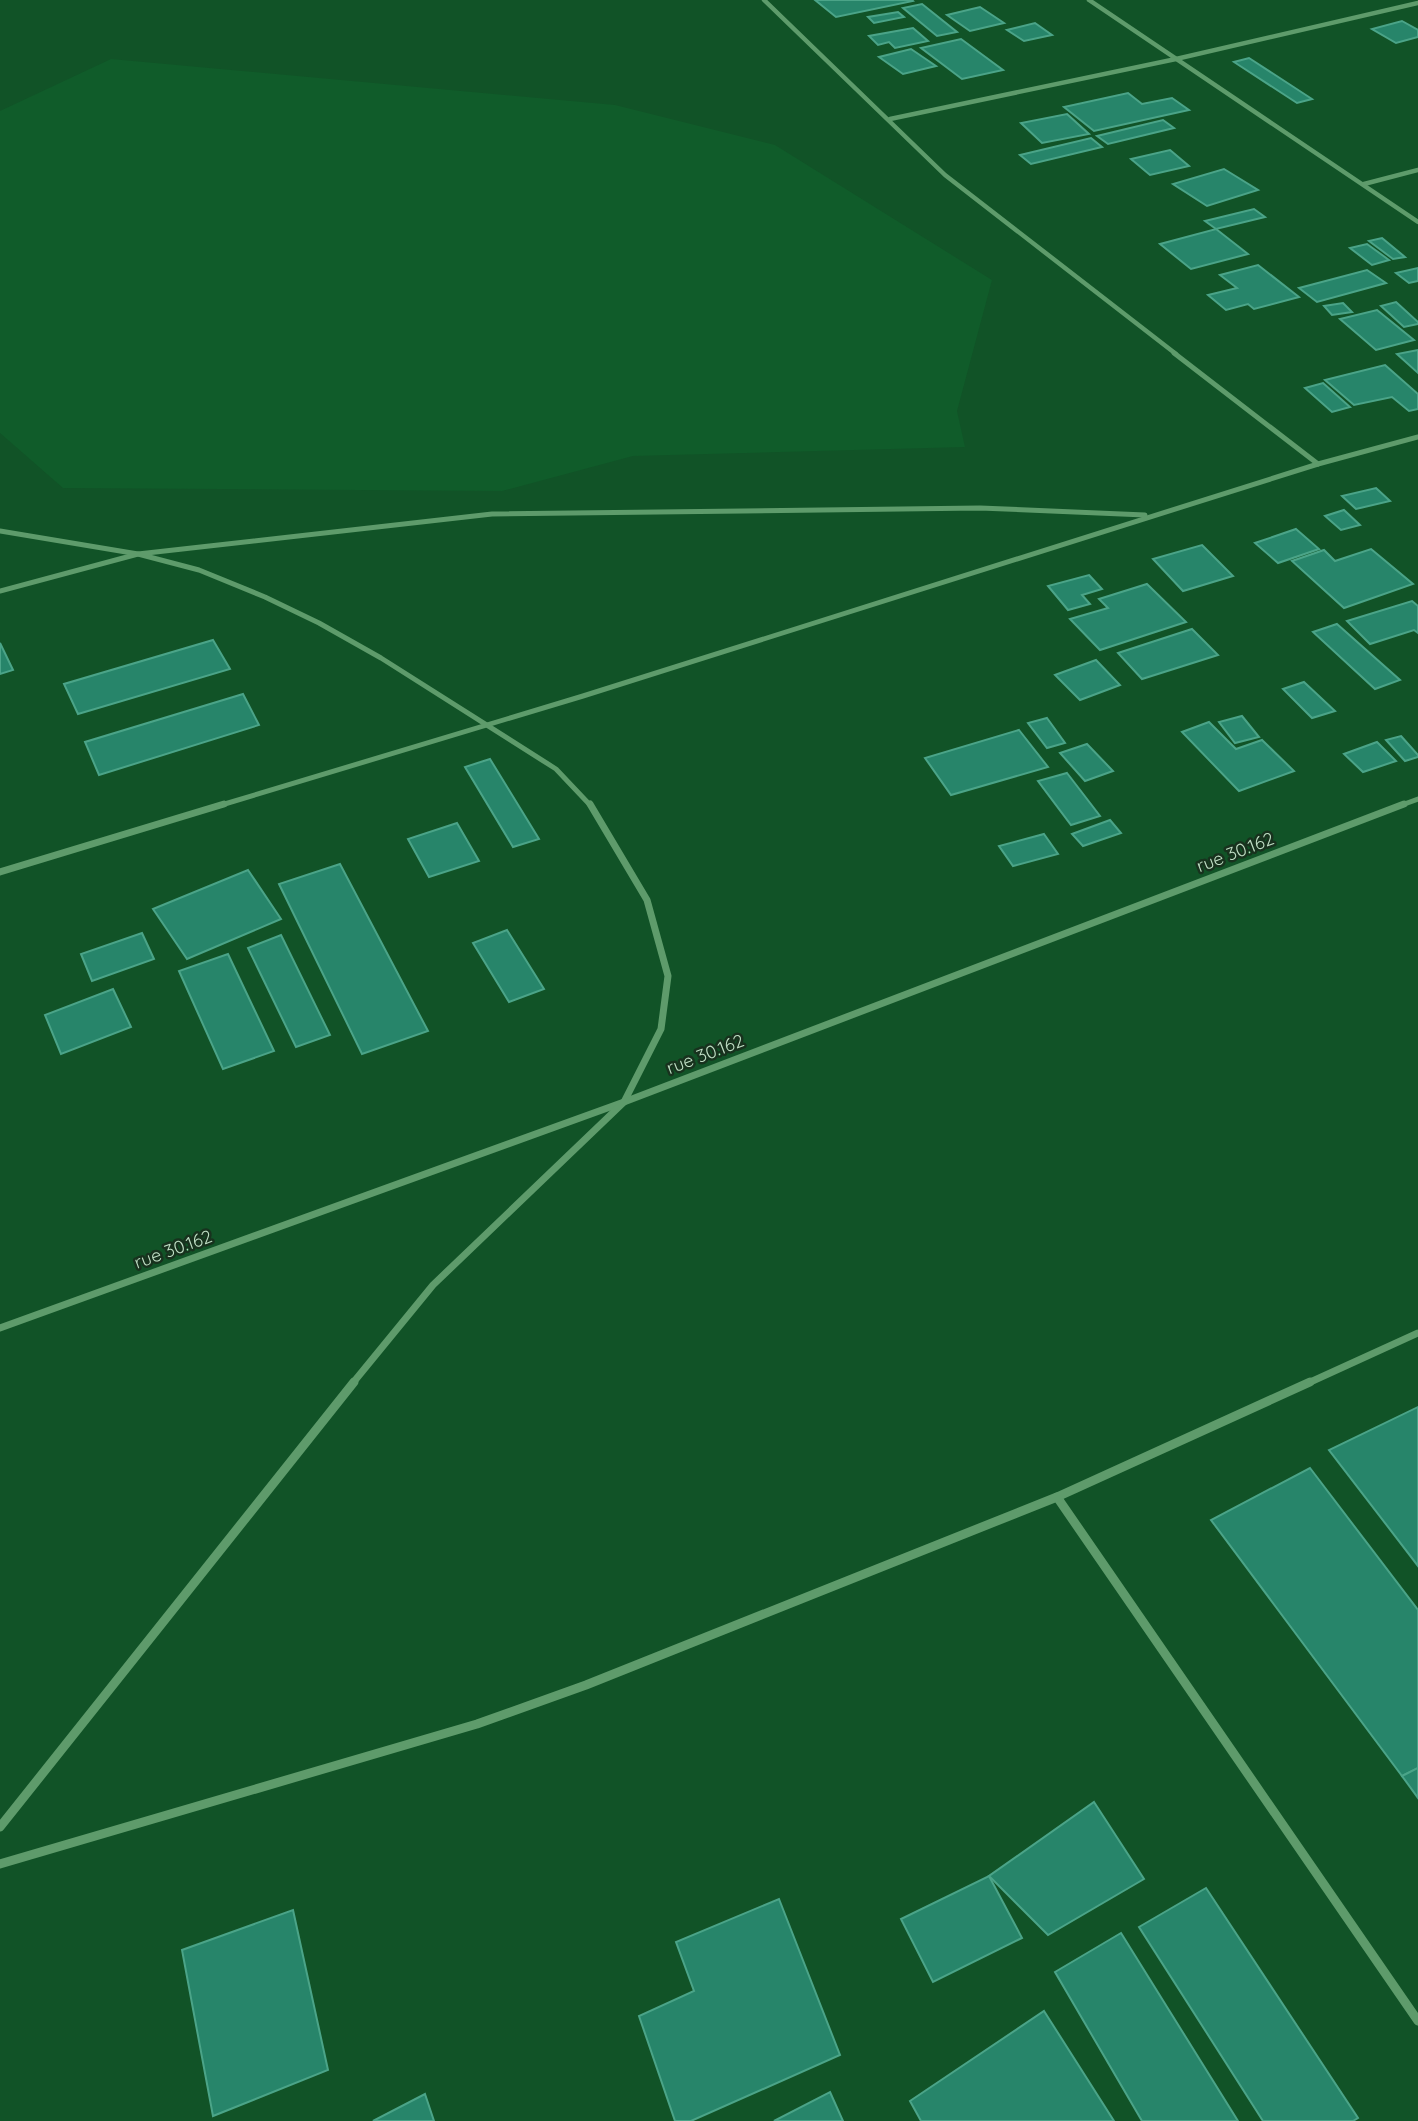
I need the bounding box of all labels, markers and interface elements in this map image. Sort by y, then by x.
street label: rue 30.162 [1193,827,1277,877]
street label: rue 30.162 [663,1029,747,1079]
street label: rue 30.162 [131,1224,215,1274]

